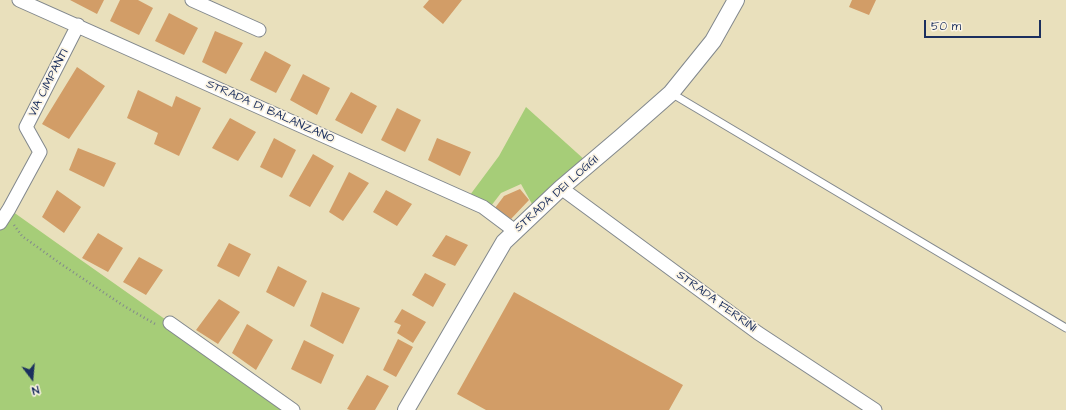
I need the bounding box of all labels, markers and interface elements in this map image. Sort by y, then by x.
scale bar [926,12,1043,38]
text: 50 m [931,18,961,35]
street label: VIA CIMPANTI [26,47,72,119]
street label: STRADA DI BALANZANO [204,77,336,147]
street label: STRADA DEI LOGGI [512,153,602,235]
street label: STRADA FERRINI [673,268,759,336]
north arrow [12,358,52,398]
text: N [30,382,41,398]

